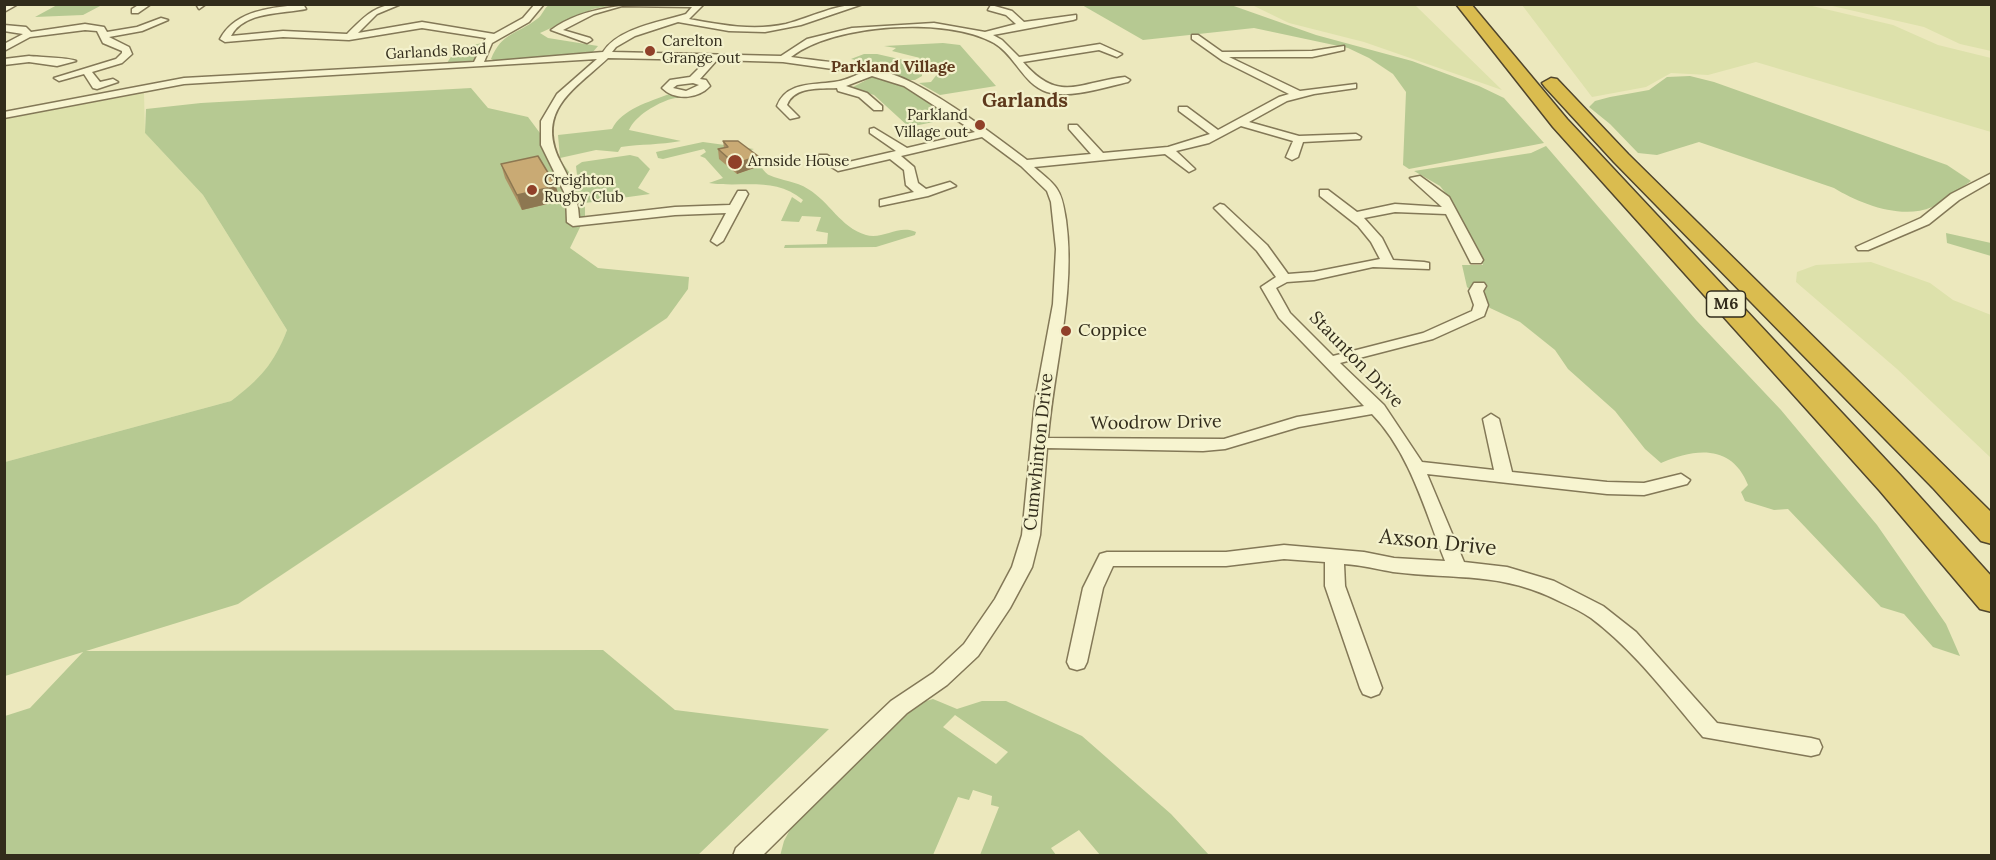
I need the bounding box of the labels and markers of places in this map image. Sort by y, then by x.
place label: Carelton Grange out [662,33,740,68]
marker: Carelton Grange out [643,44,657,58]
place label: Parkland Village out [894,107,968,142]
marker: Parkland Village out [973,118,987,132]
marker: Arnside House [726,153,744,171]
place label: Arnside House [748,153,849,171]
place label: Creighton Rugby Club [544,172,624,207]
marker: Creighton Rugby Club [525,183,539,197]
place label: Coppice [1078,320,1147,342]
marker: Coppice [1059,324,1073,338]

